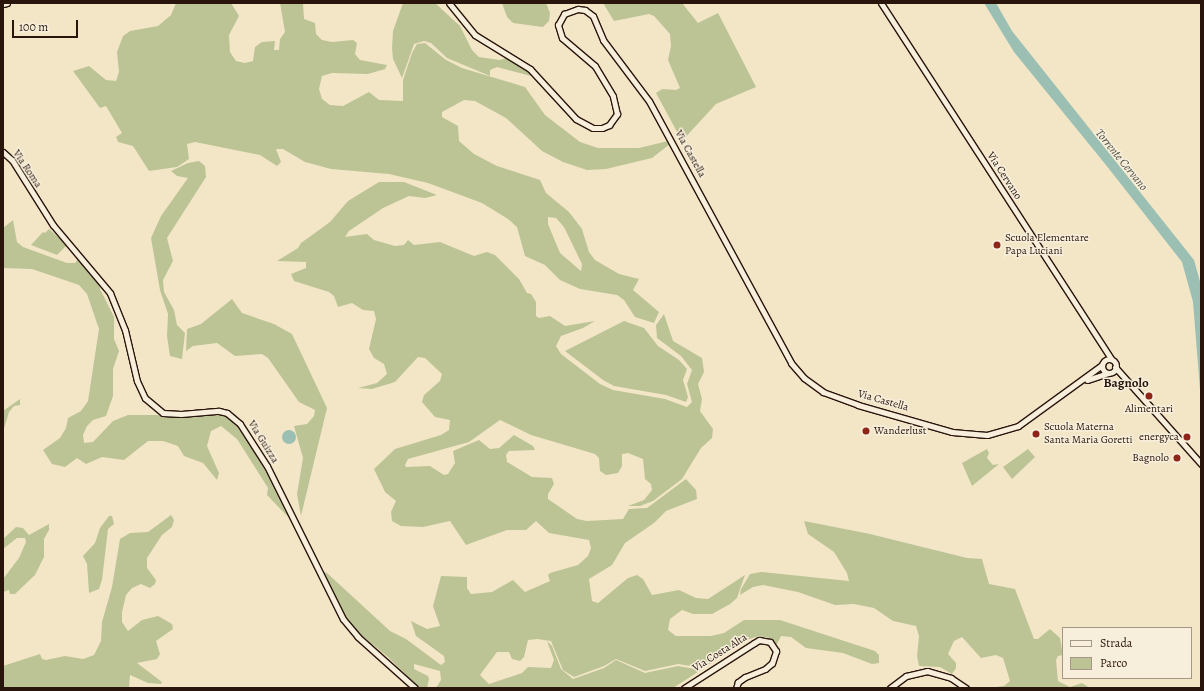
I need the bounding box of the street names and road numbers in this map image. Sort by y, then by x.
street label: Via Castella [672,128,708,180]
street label: Via Roma [10,148,44,190]
street label: Via Cervano [984,150,1024,202]
street label: Via Castella [856,387,910,415]
street label: Via Guizza [245,418,281,466]
street label: Via Costa Alta [690,631,750,675]

